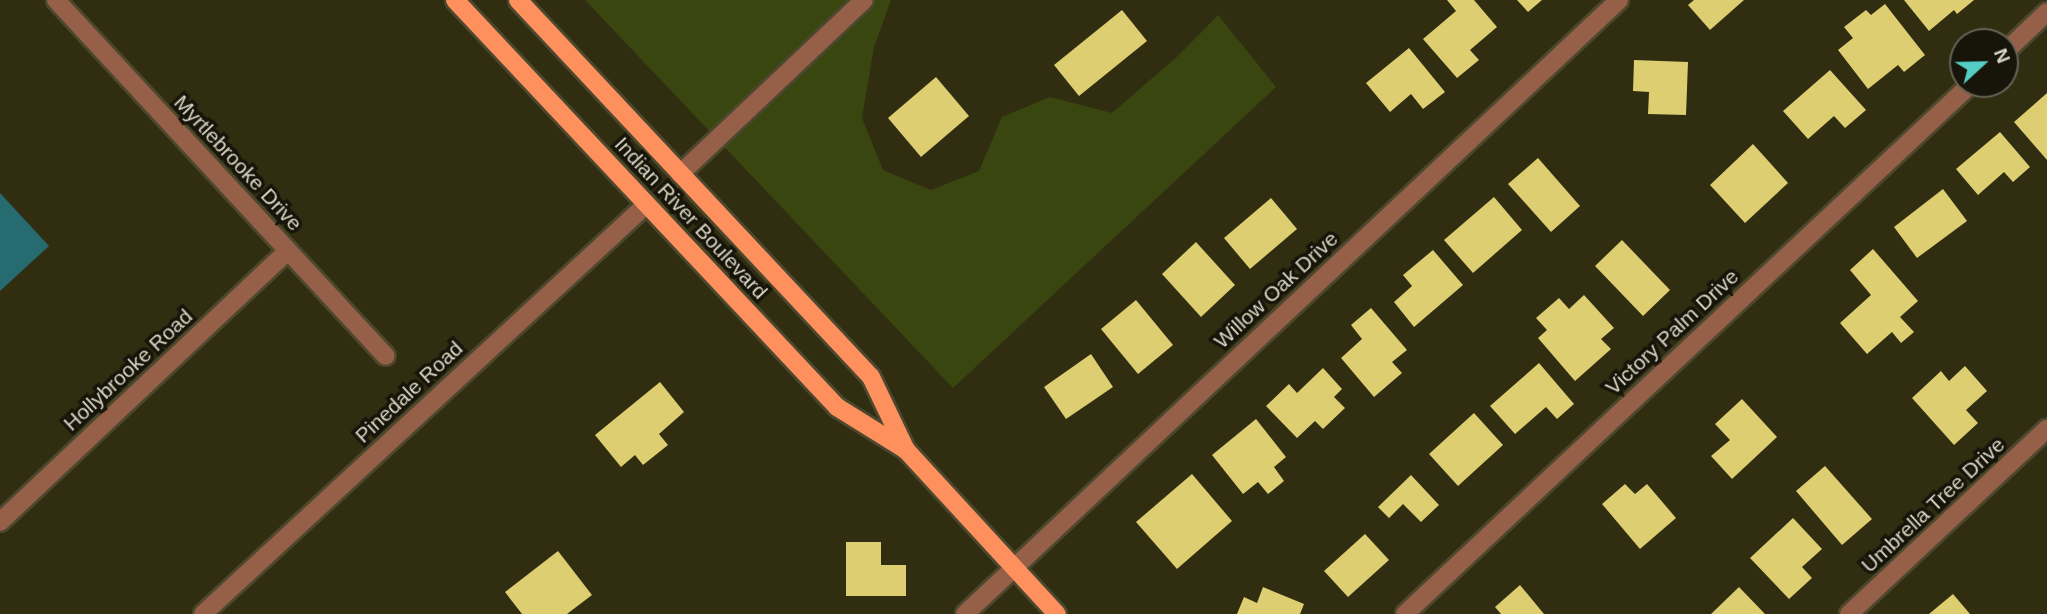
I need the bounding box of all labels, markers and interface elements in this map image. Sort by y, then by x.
north arrow [1949,28,2019,98]
text: N [1990,45,2014,66]
street label: Myrtlebrooke Drive [169,90,307,236]
street label: Indian River Boulevard [609,132,773,304]
street label: Willow Oak Drive [1209,226,1343,354]
street label: Victory Palm Drive [1600,264,1744,400]
street label: Hollybrooke Road [58,304,198,436]
street label: Pinedale Road [350,336,468,448]
street label: Umbrella Tree Drive [1856,432,2010,578]

